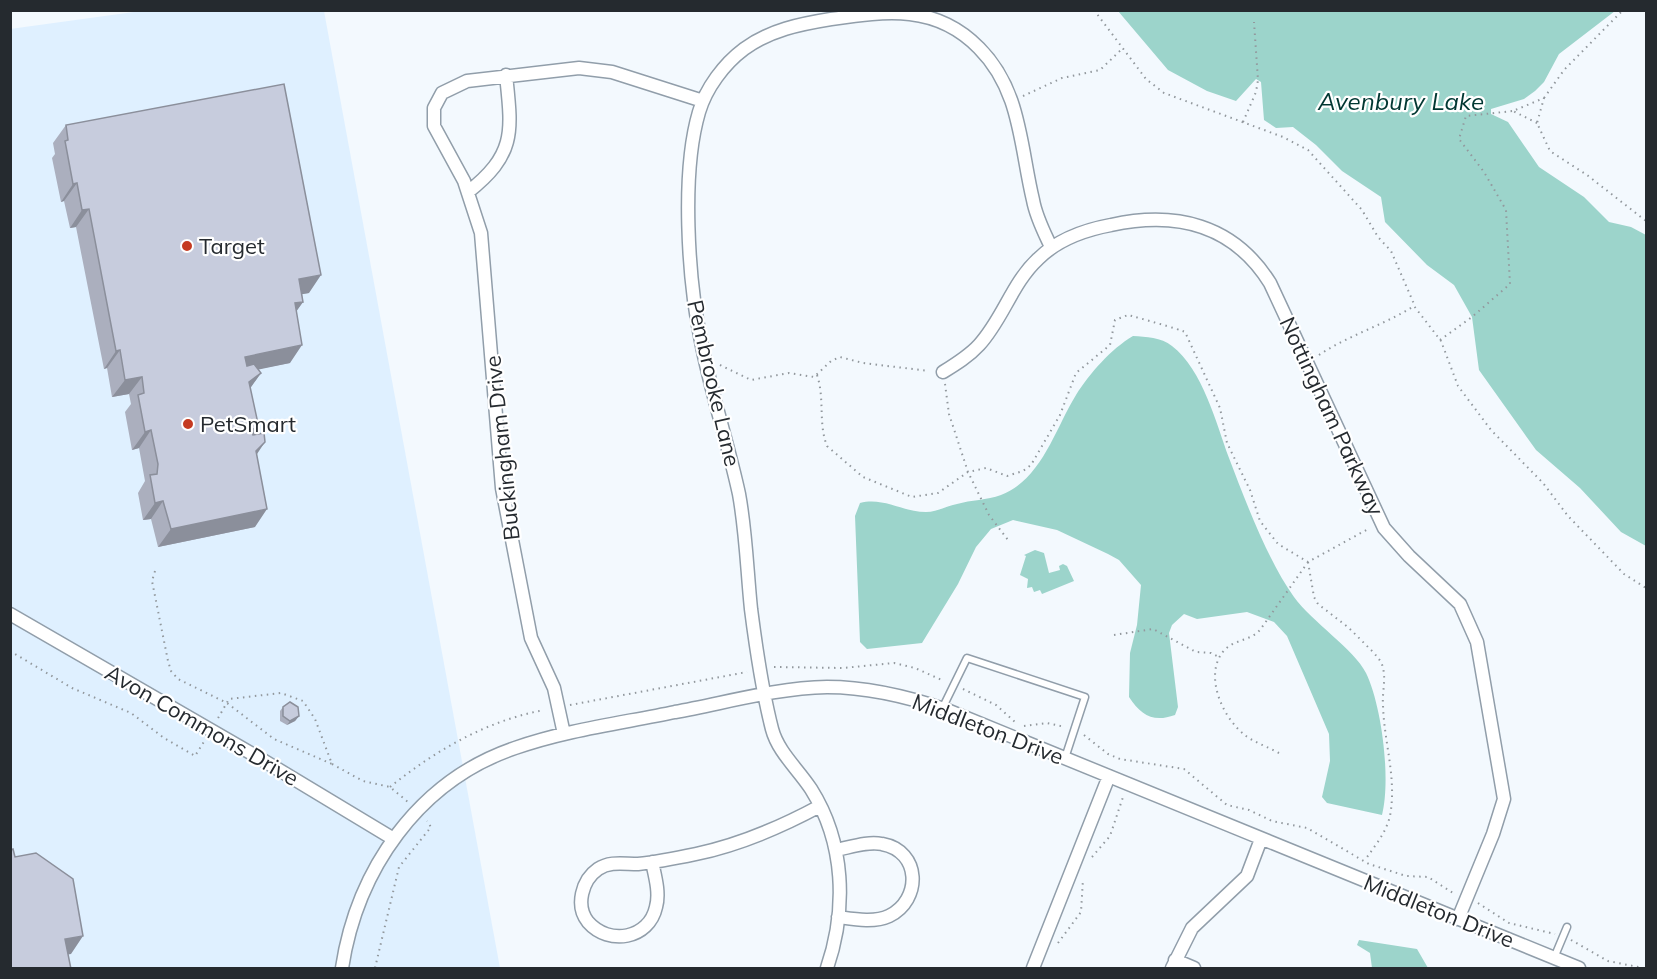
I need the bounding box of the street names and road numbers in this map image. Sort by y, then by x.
street label: Pembrooke Lane [681,297,747,469]
street label: Nottingham Parkway [1274,312,1390,520]
street label: Buckingham Drive [478,354,526,542]
street label: Avon Commons Drive [100,658,304,792]
street label: Middleton Drive [908,687,1068,771]
street label: Middleton Drive [1360,868,1518,954]

